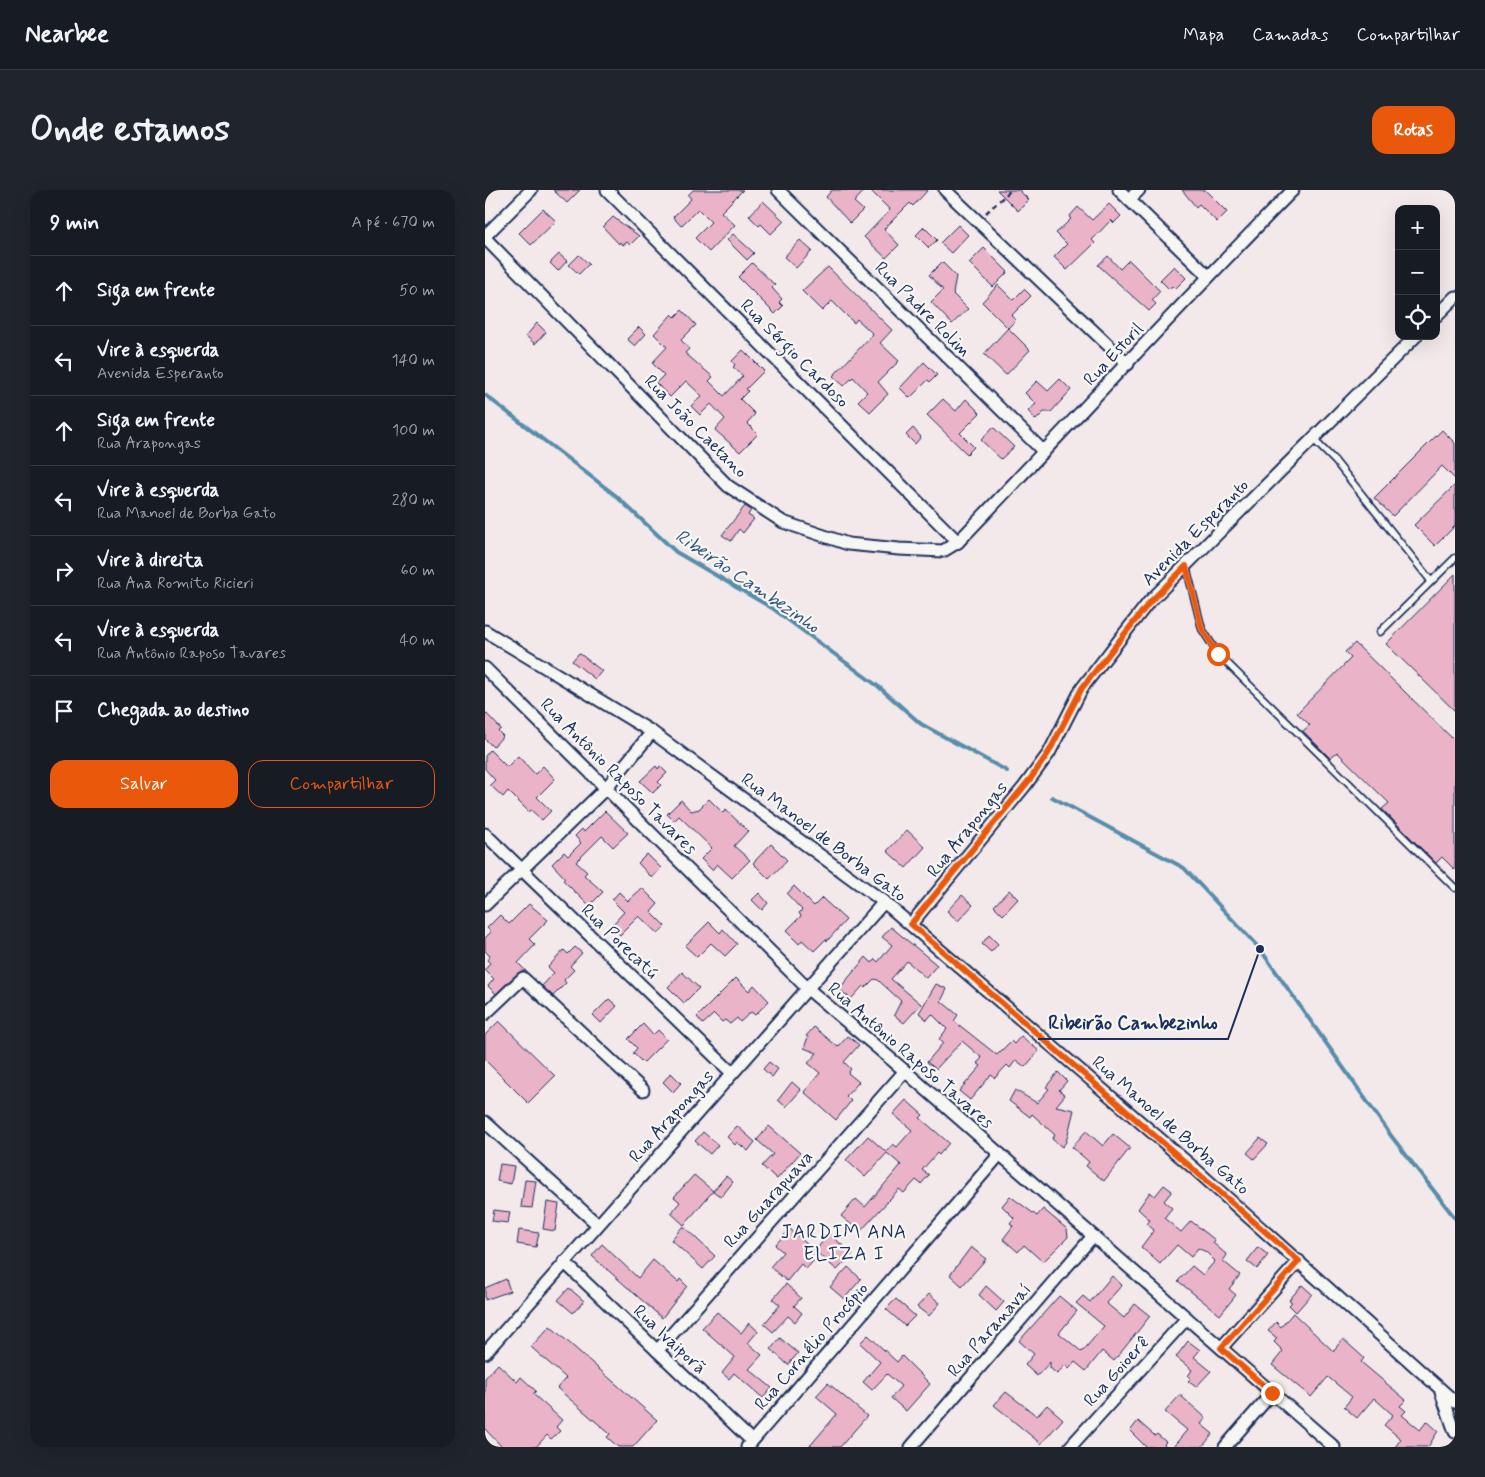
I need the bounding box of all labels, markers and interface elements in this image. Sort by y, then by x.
text: Nearbee [25,19,109,50]
text: Mapa [1183,23,1224,47]
text: Camadas [1252,23,1328,47]
text: Compartilhar [1356,23,1460,47]
button: Rotas [1372,106,1455,154]
text: Onde estamos [30,107,230,153]
map controls [1395,205,1440,340]
button: + [1395,205,1440,250]
text: 9 min [50,209,99,237]
text: A pé · 670 m [351,212,435,233]
button: − [1395,250,1440,295]
street label: Rua Padre Rolim [869,256,976,363]
icon: ahead [50,277,78,305]
text: Siga em frente [97,278,215,303]
text: 50 m [399,280,435,301]
street label: Rua Sérgio Cardoso [733,294,854,415]
button: locate [1395,295,1440,340]
street label: Rua Estoril [1078,318,1149,391]
text: Vire à esquerda [97,338,219,363]
icon: left [50,347,78,375]
text: 140 m [391,350,435,371]
text: Avenida Esperanto [97,363,223,384]
street label: Rua João Caetano [638,370,752,484]
text: Siga em frente [97,408,215,433]
icon: ahead [50,417,78,445]
text: 100 m [392,420,435,441]
text: Rua Arapongas [97,433,201,454]
street label: Avenida Esperanto [1137,474,1254,591]
text: Vire à esquerda [97,478,219,503]
icon: left [50,487,78,515]
text: 280 m [392,490,435,511]
text: Rua Manoel de Borba Gato [97,503,276,524]
water label: Ribeirão Cambezinho [670,524,825,639]
text: Vire à direita [97,548,203,573]
icon: right [50,557,78,585]
text: 60 m [401,560,435,581]
text: Rua Ana Romito Ricieri [97,573,254,594]
text: Vire à esquerda [97,618,219,643]
icon: left [50,627,78,655]
text: 40 m [399,630,435,651]
text: Rua Antônio Raposo Tavares [97,643,286,664]
route start [1207,643,1230,666]
street label: Rua Antônio Raposo Tavares [535,693,702,860]
icon: arrive [50,697,78,725]
text: Chegada ao destino [97,698,249,723]
button: Salvar [50,760,238,808]
button: Compartilhar [248,760,435,808]
street label: Rua Manoel de Borba Gato [736,768,911,908]
street label: Rua Arapongas [922,777,1014,883]
street label: Rua Porecatú [575,899,663,985]
street label: Rua Antônio Raposo Tavares [822,977,999,1135]
callout: Ribeirão Cambezinho [1038,1005,1228,1039]
text: Ribeirão Cambezinho [1048,1011,1218,1036]
street label: Rua Manoel de Borba Gato [1086,1051,1254,1201]
street label: Rua Arapongas [624,1065,720,1168]
street label: Rua Guarapuava [719,1146,819,1253]
district label: JARDIM ANA ELIZA I [781,1220,907,1267]
street label: Rua Cornélio Procópio [749,1277,874,1416]
street label: Rua Paranavaí [942,1279,1037,1383]
street label: Rua Ivaiporã [628,1300,711,1380]
street label: Rua Goioerê [1079,1331,1155,1412]
route end [1261,1382,1284,1405]

